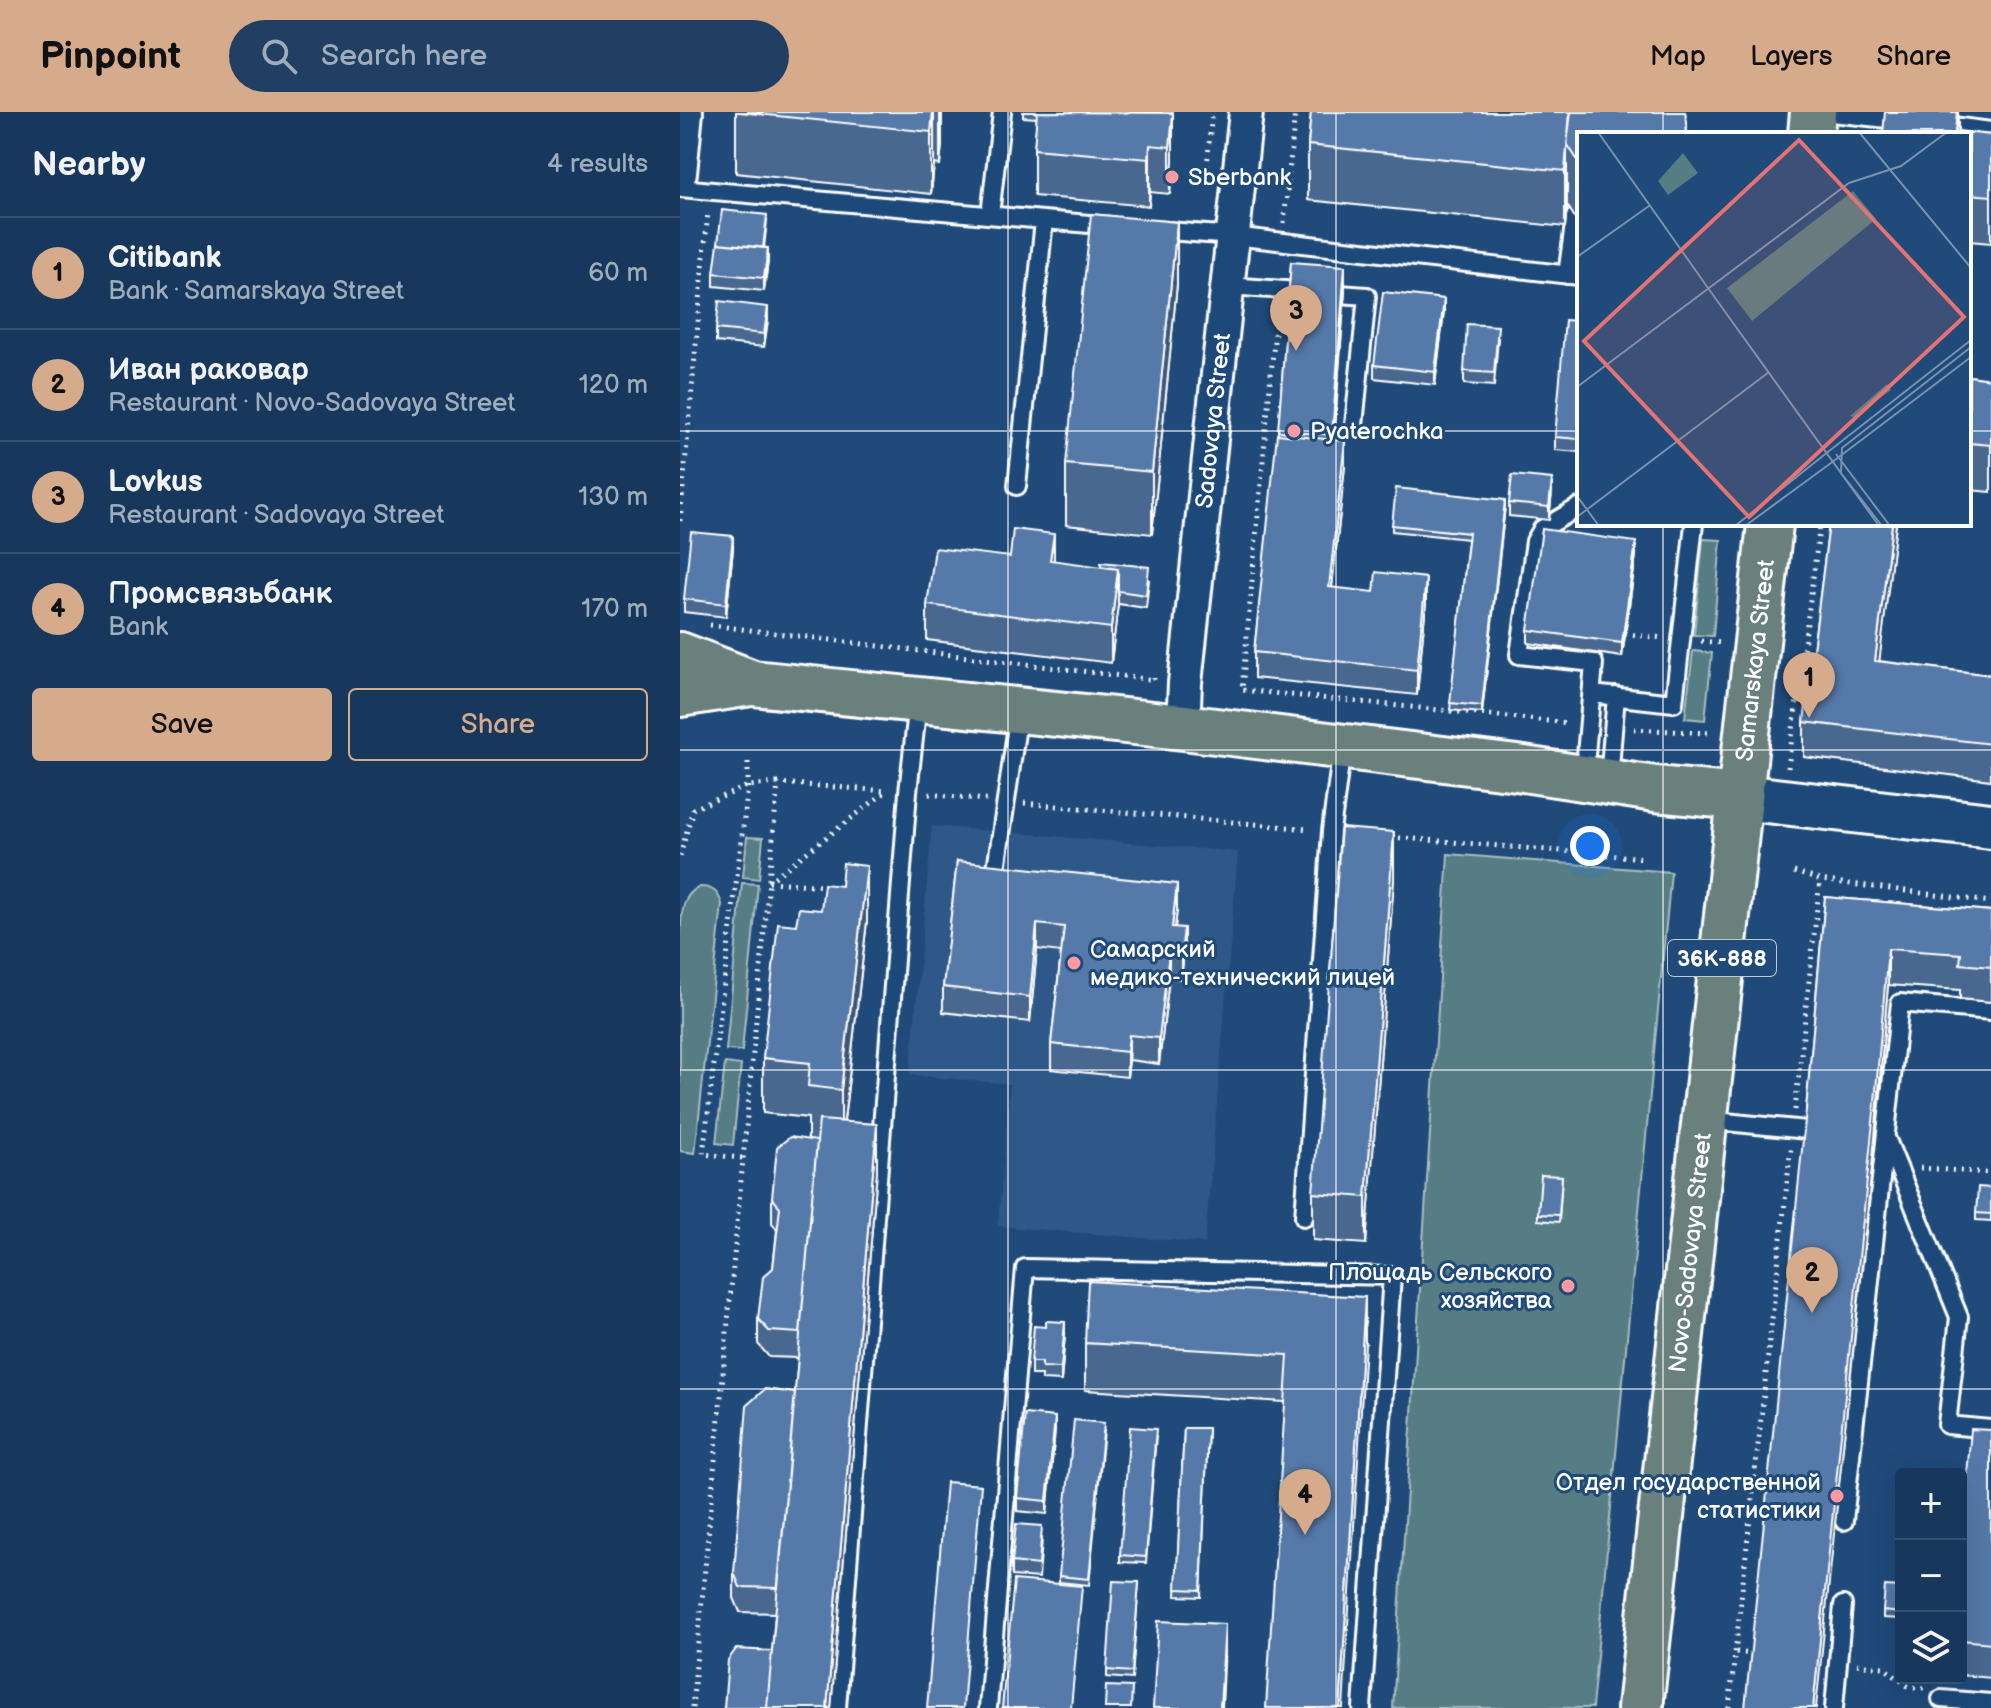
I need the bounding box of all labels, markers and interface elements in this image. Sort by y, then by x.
search box [229,20,789,92]
text: Pinpoint [40,34,181,79]
icon: search [257,34,301,78]
text: Search here [321,38,487,74]
text: Map [1650,40,1706,73]
text: Layers [1750,40,1833,73]
text: Share [1877,40,1951,73]
inset map [1577,132,1971,526]
text: Nearby [32,144,146,185]
text: 4 results [547,149,648,180]
place label: Sberbank [1188,163,1292,192]
marker: Sberbank [1163,168,1181,186]
text: Citibank [108,240,221,276]
text: 1 [53,258,63,289]
text: 60 m [588,258,648,289]
text: Bank · Samarskaya Street [108,276,404,307]
pin: 3 [1270,285,1322,351]
street label: Sadovaya Street [1190,331,1237,510]
text: Иван раковар [108,352,309,388]
text: 2 [50,370,66,401]
text: 120 m [579,370,648,401]
text: Restaurant · Novo-Sadovaya Street [108,388,516,419]
place label: Pyaterochka [1310,417,1444,446]
marker: Pyaterochka [1285,422,1303,440]
text: Lovkus [108,464,203,500]
text: 3 [50,482,66,513]
text: 130 m [578,482,648,513]
text: Restaurant · Sadovaya Street [108,500,444,531]
street label: Samarskaya Street [1730,557,1781,763]
text: Промсвязьбанк [108,576,332,612]
text: 4 [50,594,66,625]
text: 170 m [581,594,648,625]
text: Bank [108,612,168,643]
pin: 1 [1783,652,1835,718]
button: Save [32,688,332,761]
button: Share [348,688,648,761]
your location [1570,826,1610,866]
place label: Самарский медико-технический лицей [1090,935,1395,992]
road number: 36К-888 [1668,940,1776,976]
marker: Самарский медико-технический лицей [1065,954,1083,972]
street label: Novo-Sadovaya Street [1663,1131,1718,1374]
pin: 2 [1786,1247,1838,1313]
place label: Площадь Сельского хозяйства [1328,1258,1552,1315]
marker: Площадь Сельского хозяйства [1559,1277,1577,1295]
place label: Отдел государственной статистики [1556,1468,1821,1525]
map controls [1895,1468,1967,1684]
button: + [1895,1468,1967,1540]
pin: 4 [1279,1469,1331,1535]
marker: Отдел государственной статистики [1828,1487,1846,1505]
button: − [1895,1540,1967,1612]
button: layers [1895,1612,1967,1684]

